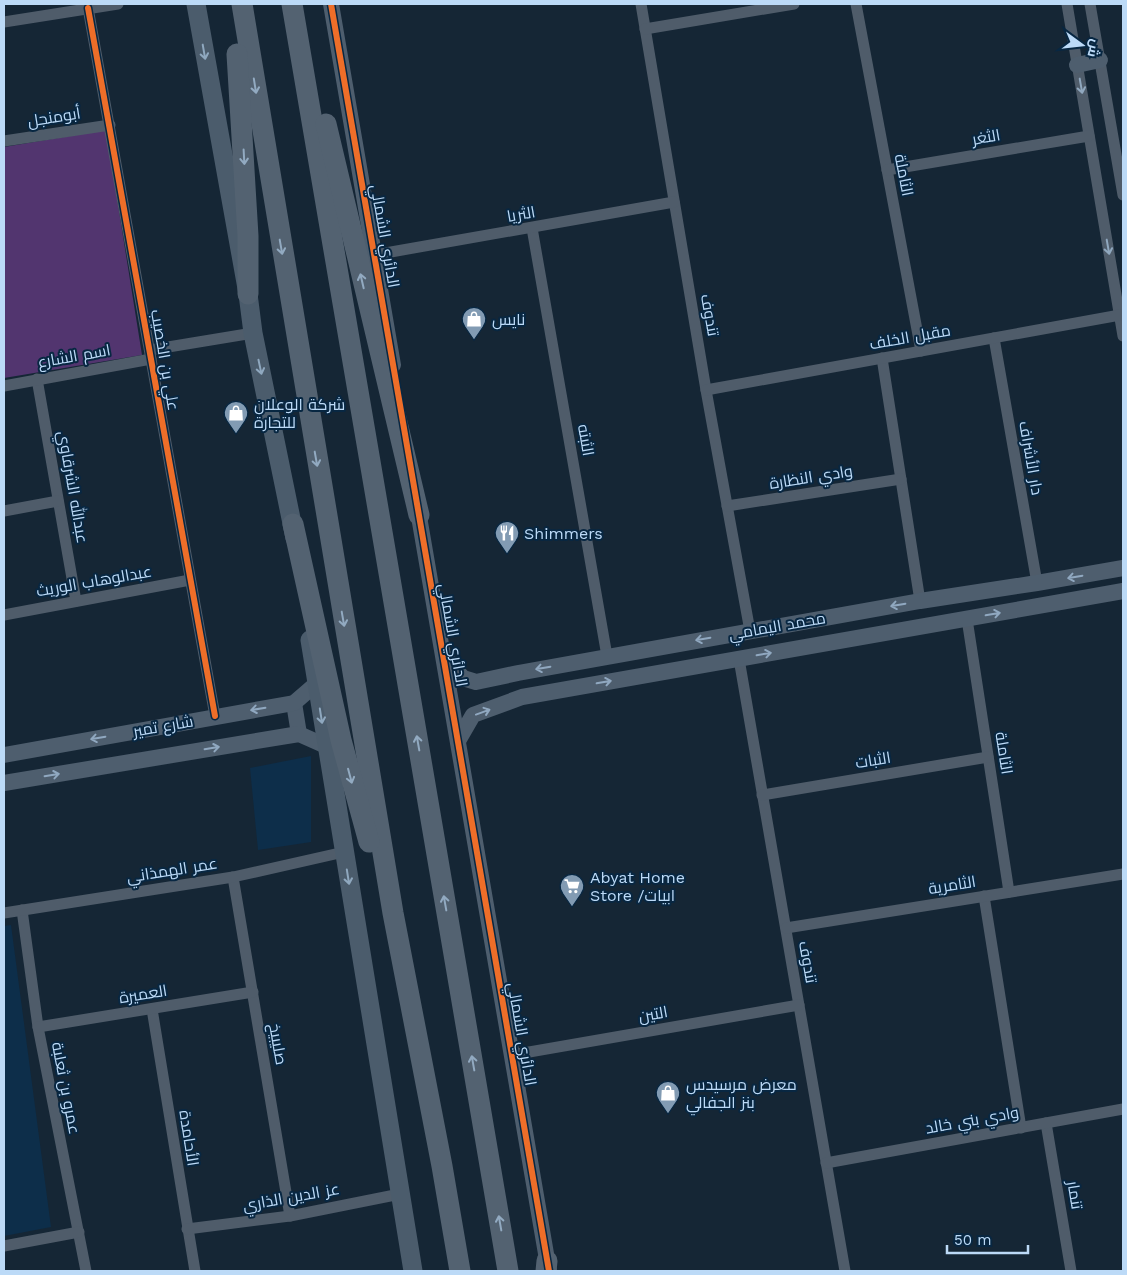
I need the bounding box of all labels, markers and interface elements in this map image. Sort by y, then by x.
north arrow [1057,20,1107,70]
text: ش [1084,37,1105,59]
one-way arrow [200,43,210,59]
one-way arrow [250,78,260,94]
one-way arrow [1076,78,1086,94]
street label: أبومنجل [26,103,82,132]
street label: الثغر [969,125,1002,149]
one-way arrow [239,149,248,165]
street label: الثاملة [891,152,917,198]
street label: الدائري الشمالي [363,183,403,290]
street label: الثريا [505,202,537,226]
one-way arrow [276,238,286,254]
one-way arrow [1104,238,1114,254]
one-way arrow [357,273,366,289]
street label: تندوف [697,292,723,338]
shop icon: نايس [461,306,487,340]
street label: علي بن الخصيب [143,308,183,413]
place label: نايس [492,310,525,330]
street label: مقبل الخلف [868,321,952,354]
street label: اسم الشارع [36,340,112,374]
one-way arrow [256,358,266,374]
place label: شركة الوعلان للتجارة [254,395,345,432]
shop icon: شركة الوعلان للتجارة [223,400,249,434]
street label: دار الأشراف [1015,419,1047,497]
street label: الثبته [574,423,598,457]
street label: عبدالله الشرقاوي [50,429,93,545]
one-way arrow [312,451,322,467]
street label: وادي النظارة [768,461,855,497]
restaurant icon: Shimmers [494,520,520,554]
place label: Shimmers [524,524,603,543]
street label: عبدالوهاب الوريث [35,561,153,601]
one-way arrow [1068,572,1084,582]
street label: الدائري الشمالي [431,582,471,689]
one-way arrow [890,600,906,610]
street label: محمد اليمامي [727,608,828,648]
one-way arrow [985,609,1001,619]
one-way arrow [339,611,349,627]
one-way arrow [695,635,711,645]
one-way arrow [756,649,772,659]
one-way arrow [536,664,552,674]
one-way arrow [596,677,612,687]
one-way arrow [250,705,266,715]
one-way arrow [475,707,491,716]
one-way arrow [317,708,327,724]
street label: شارع تمير [130,711,195,743]
street label: الثاملة [991,730,1017,776]
one-way arrow [90,733,106,743]
one-way arrow [413,735,423,751]
one-way arrow [204,743,220,753]
street label: الثبات [854,748,892,772]
one-way arrow [346,767,356,783]
one-way arrow [43,769,59,779]
street label: عمر الهمذاني [125,853,219,891]
one-way arrow [343,868,353,884]
place label: Abyat Home Store /ابيات [590,868,685,905]
street label: الثامرية [927,872,977,898]
supermarket icon: Abyat Home Store /ابيات [559,873,585,907]
one-way arrow [440,895,450,911]
street label: تندوف [795,939,821,985]
street label: العميرة [118,981,168,1007]
street label: الدائري الشمالي [500,981,540,1088]
street label: التين [637,1002,669,1027]
street label: صليبيخ [263,1022,291,1067]
street label: عمرو بن ثعلبة [47,1040,84,1136]
one-way arrow [467,1055,477,1071]
place label: معرض مرسيدس بنز الجفالي [686,1075,797,1116]
shop icon: معرض مرسيدس بنز الجفالي [655,1080,681,1114]
street label: وادي بني خالد [924,1102,1021,1142]
street label: الأحامدة [175,1109,203,1167]
street label: تنمار [1063,1178,1087,1211]
street label: عز الدين الذاري [241,1179,342,1219]
one-way arrow [495,1216,505,1232]
scale bar [947,1222,1028,1254]
text: 50 m [954,1231,991,1249]

